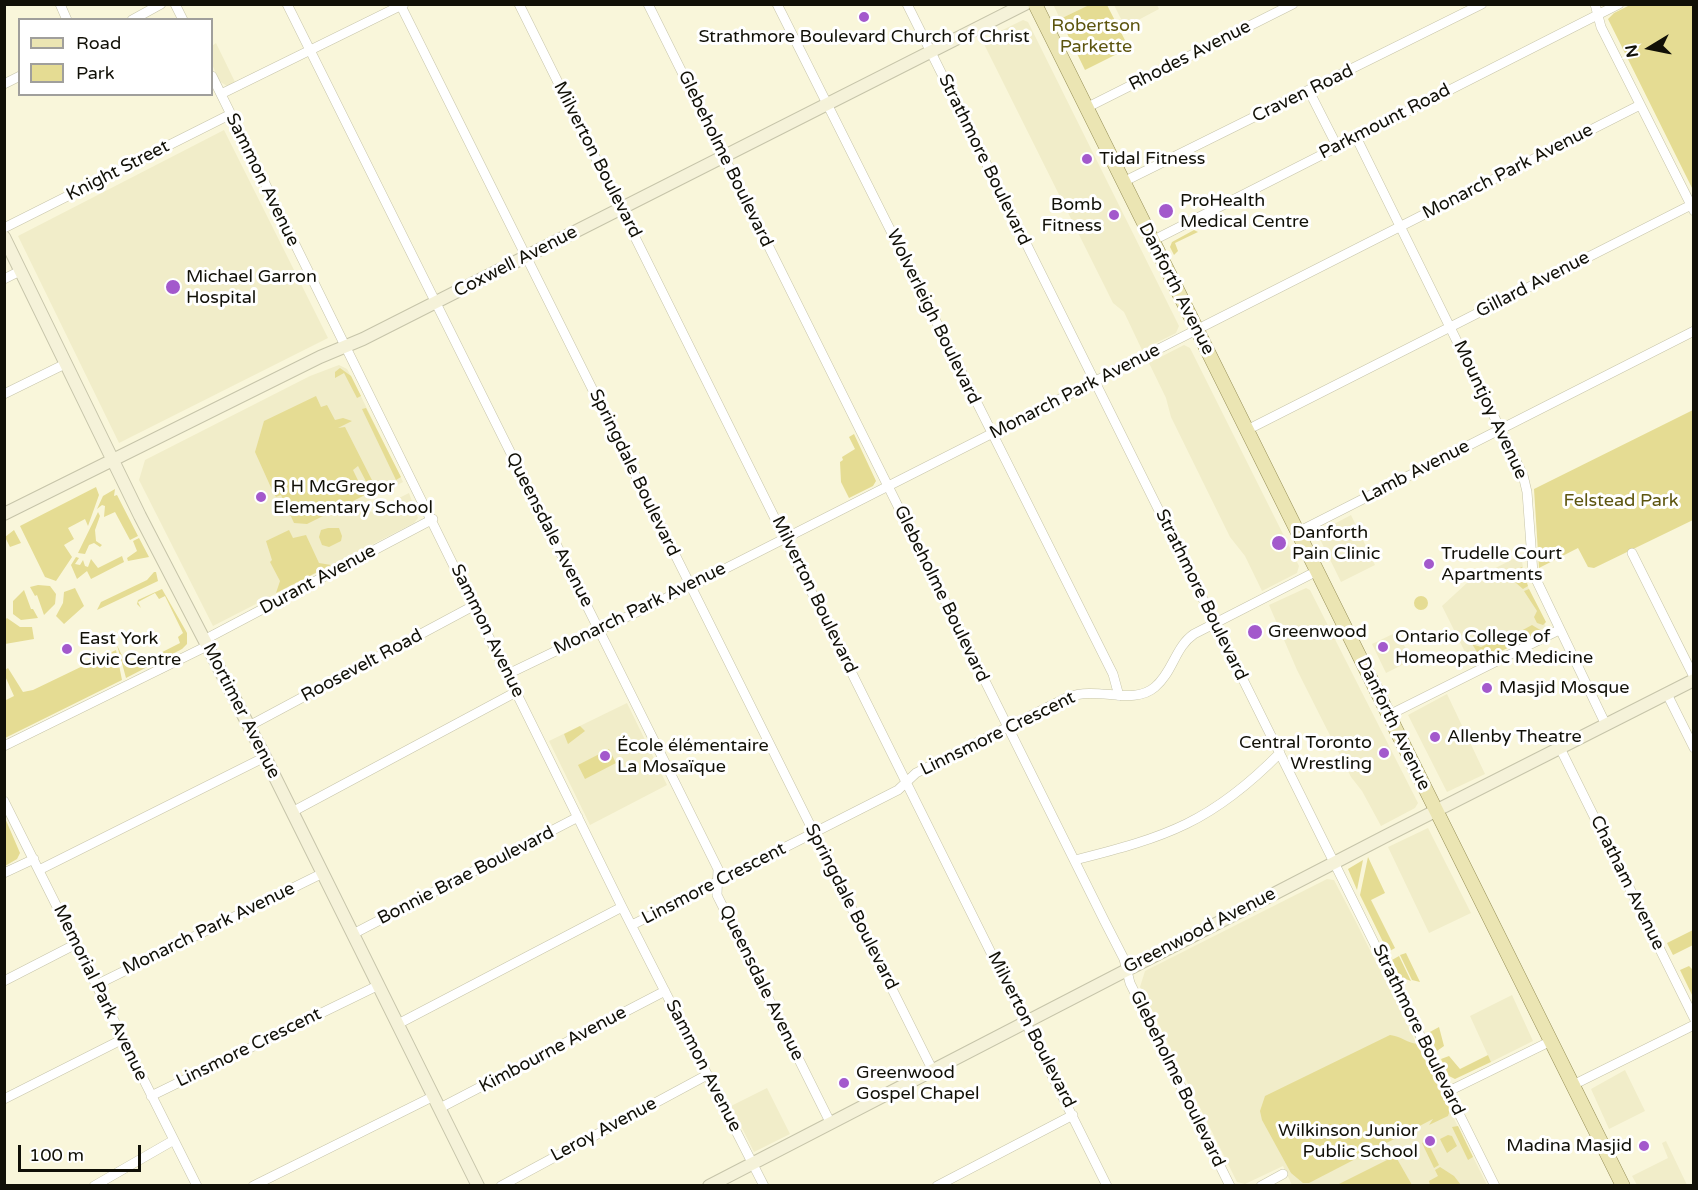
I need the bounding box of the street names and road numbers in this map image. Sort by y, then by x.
street label: Rhodes Avenue [1125,16,1255,96]
street label: Craven Road [1249,60,1357,128]
street label: Glebeholme Boulevard [673,67,777,251]
street label: Strathmore Boulevard [933,71,1035,249]
street label: Milverton Boulevard [548,78,646,242]
street label: Parkmount Road [1316,80,1454,164]
street label: Sammon Avenue [220,110,304,250]
street label: Monarch Park Avenue [1419,120,1597,224]
street label: Knight Street [63,136,173,206]
street label: Danforth Avenue [1133,219,1219,359]
street label: Coxwell Avenue [451,222,581,302]
street label: Wolverleigh Boulevard [881,226,985,408]
street label: Gillard Avenue [1473,247,1593,323]
street label: Mountjoy Avenue [1448,337,1532,483]
street label: Monarch Park Avenue [986,340,1164,444]
street label: Springdale Boulevard [584,386,684,560]
street label: Lamb Avenue [1359,436,1473,508]
street label: Queensdale Avenue [501,449,597,611]
street label: Glebeholme Boulevard [889,502,993,686]
street label: Strathmore Boulevard [1150,506,1252,684]
street label: Milverton Boulevard [767,513,861,677]
street label: Durant Avenue [256,540,380,620]
street label: Monarch Park Avenue [551,558,729,660]
street label: Sammon Avenue [445,561,529,701]
street label: Roosevelt Road [298,625,426,707]
street label: Mortimer Avenue [198,640,284,782]
street label: Danforth Avenue [1351,654,1435,794]
street label: Linnsmore Crescent [917,687,1079,781]
street label: Chatham Avenue [1585,812,1669,954]
street label: Springdale Boulevard [800,820,902,994]
street label: Bonnie Brae Boulevard [374,822,558,930]
street label: Linsmore Crescent [638,838,790,930]
street label: Monarch Park Avenue [120,878,298,980]
street label: Greenwood Avenue [1120,883,1280,979]
street label: Memorial Park Avenue [48,902,152,1084]
street label: Queensdale Avenue [714,902,808,1064]
street label: Strathmore Boulevard [1367,941,1469,1119]
street label: Milverton Boulevard [982,948,1080,1112]
street label: Glebeholme Boulevard [1125,987,1229,1171]
street label: Sammon Avenue [660,996,746,1136]
street label: Kimbourne Avenue [476,1002,630,1098]
street label: Linsmore Crescent [173,1004,325,1092]
street label: Leroy Avenue [547,1093,661,1167]

